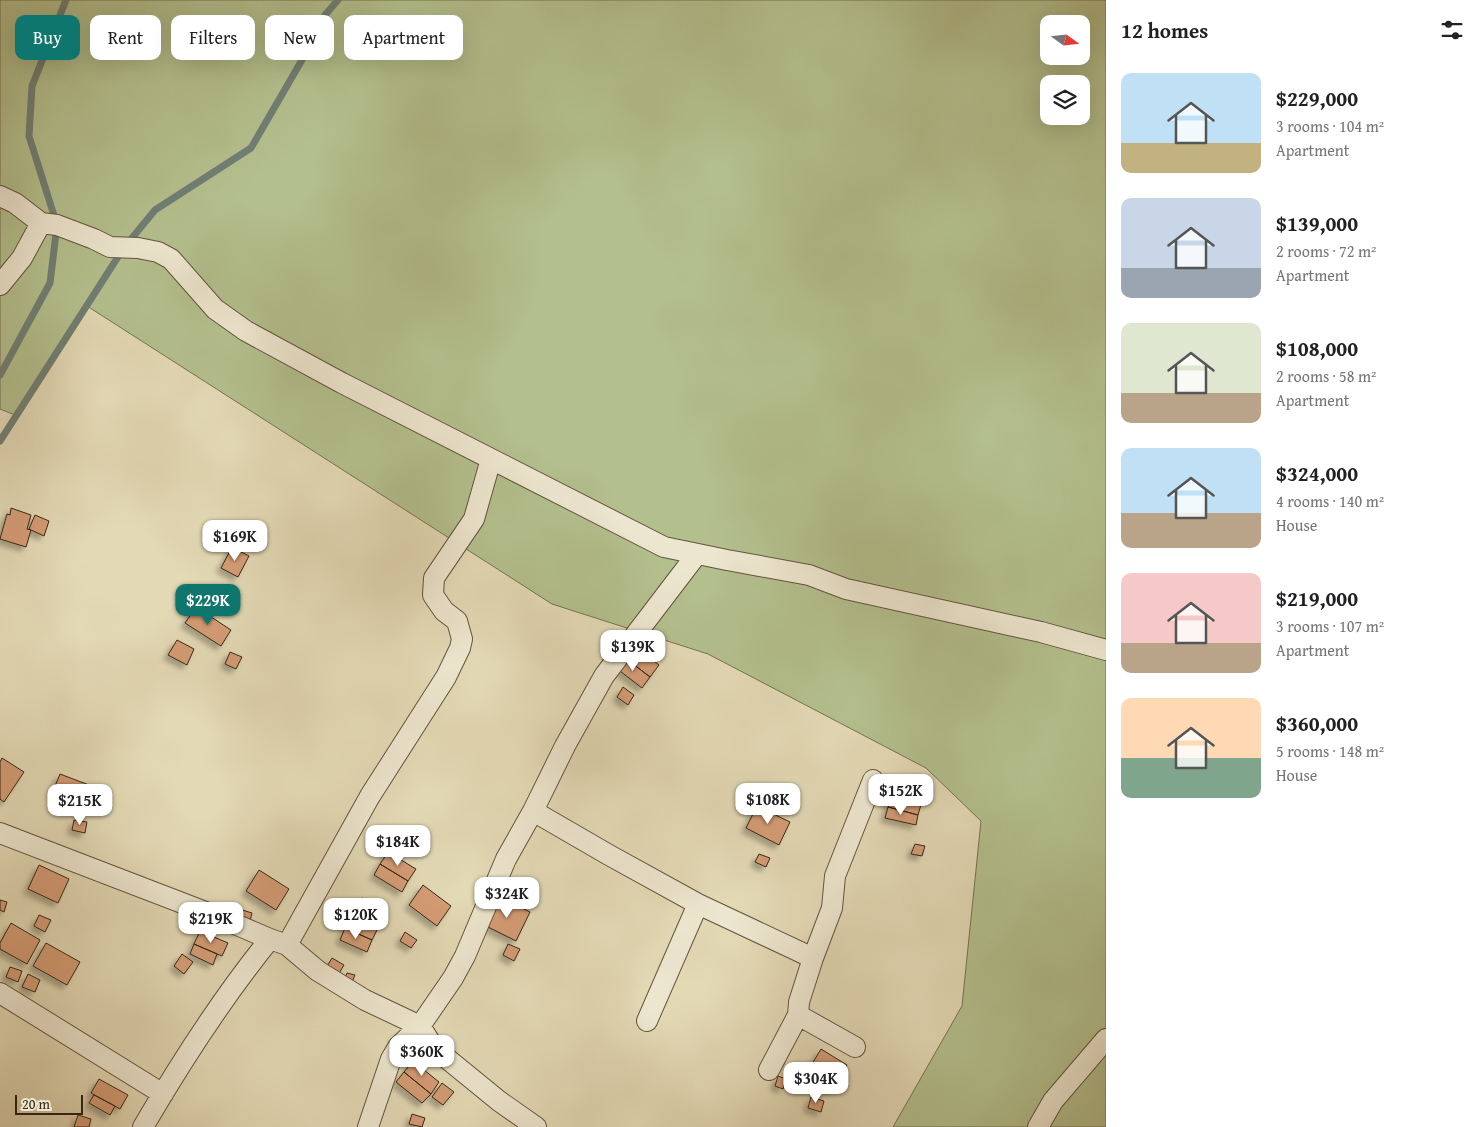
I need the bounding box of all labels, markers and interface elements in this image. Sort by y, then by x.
chip: Buy [15,15,80,60]
chip: Rent [90,15,161,60]
chip: Filters [171,15,255,60]
chip: New [265,15,334,60]
chip: Apartment [344,15,463,60]
north arrow [1040,15,1090,65]
map controls [1040,15,1090,125]
text: 12 homes [1121,15,1208,46]
icon: filters [1438,16,1466,44]
button: layers [1040,75,1090,125]
text: $229,000 [1276,83,1358,114]
icon: home [1161,93,1221,153]
text: 3 rooms · 104 m² [1276,114,1384,138]
text: Apartment [1276,138,1349,162]
text: $139,000 [1276,208,1358,239]
icon: home [1161,218,1221,278]
text: 2 rooms · 72 m² [1276,239,1376,263]
text: Apartment [1276,263,1349,287]
text: $108,000 [1276,333,1358,364]
icon: home [1161,343,1221,403]
text: 2 rooms · 58 m² [1276,364,1376,388]
text: Apartment [1276,388,1349,412]
text: $324,000 [1276,458,1358,489]
icon: home [1161,468,1221,528]
text: 4 rooms · 140 m² [1276,489,1384,513]
text: House [1276,513,1317,537]
pin: $169K [200,520,270,562]
text: $169K [213,524,257,548]
text: $219,000 [1276,583,1358,614]
pin: $229K [173,584,243,626]
text: $229K [186,588,230,612]
icon: home [1161,593,1221,653]
text: 3 rooms · 107 m² [1276,614,1384,638]
pin: $139K [598,630,668,672]
text: $139K [611,634,655,658]
text: Apartment [1276,638,1349,662]
text: $360,000 [1276,708,1358,739]
icon: home [1161,718,1221,778]
text: 5 rooms · 148 m² [1276,739,1384,763]
text: House [1276,763,1317,787]
pin: $152K [866,774,936,816]
text: $152K [879,778,923,802]
pin: $108K [733,782,803,825]
pin: $215K [45,784,115,826]
text: $108K [746,787,790,811]
text: $215K [58,788,102,812]
pin: $184K [363,824,433,867]
text: $184K [376,829,420,853]
pin: $324K [472,876,542,919]
text: $324K [485,881,529,905]
pin: $120K [321,898,391,940]
pin: $219K [176,902,246,944]
text: $120K [334,902,378,926]
text: $219K [189,906,233,930]
pin: $360K [387,1034,457,1077]
text: $360K [400,1039,444,1063]
pin: $304K [781,1062,851,1104]
text: $304K [794,1066,838,1090]
scale bar [15,1092,82,1115]
text: 20 m [22,1094,50,1114]

